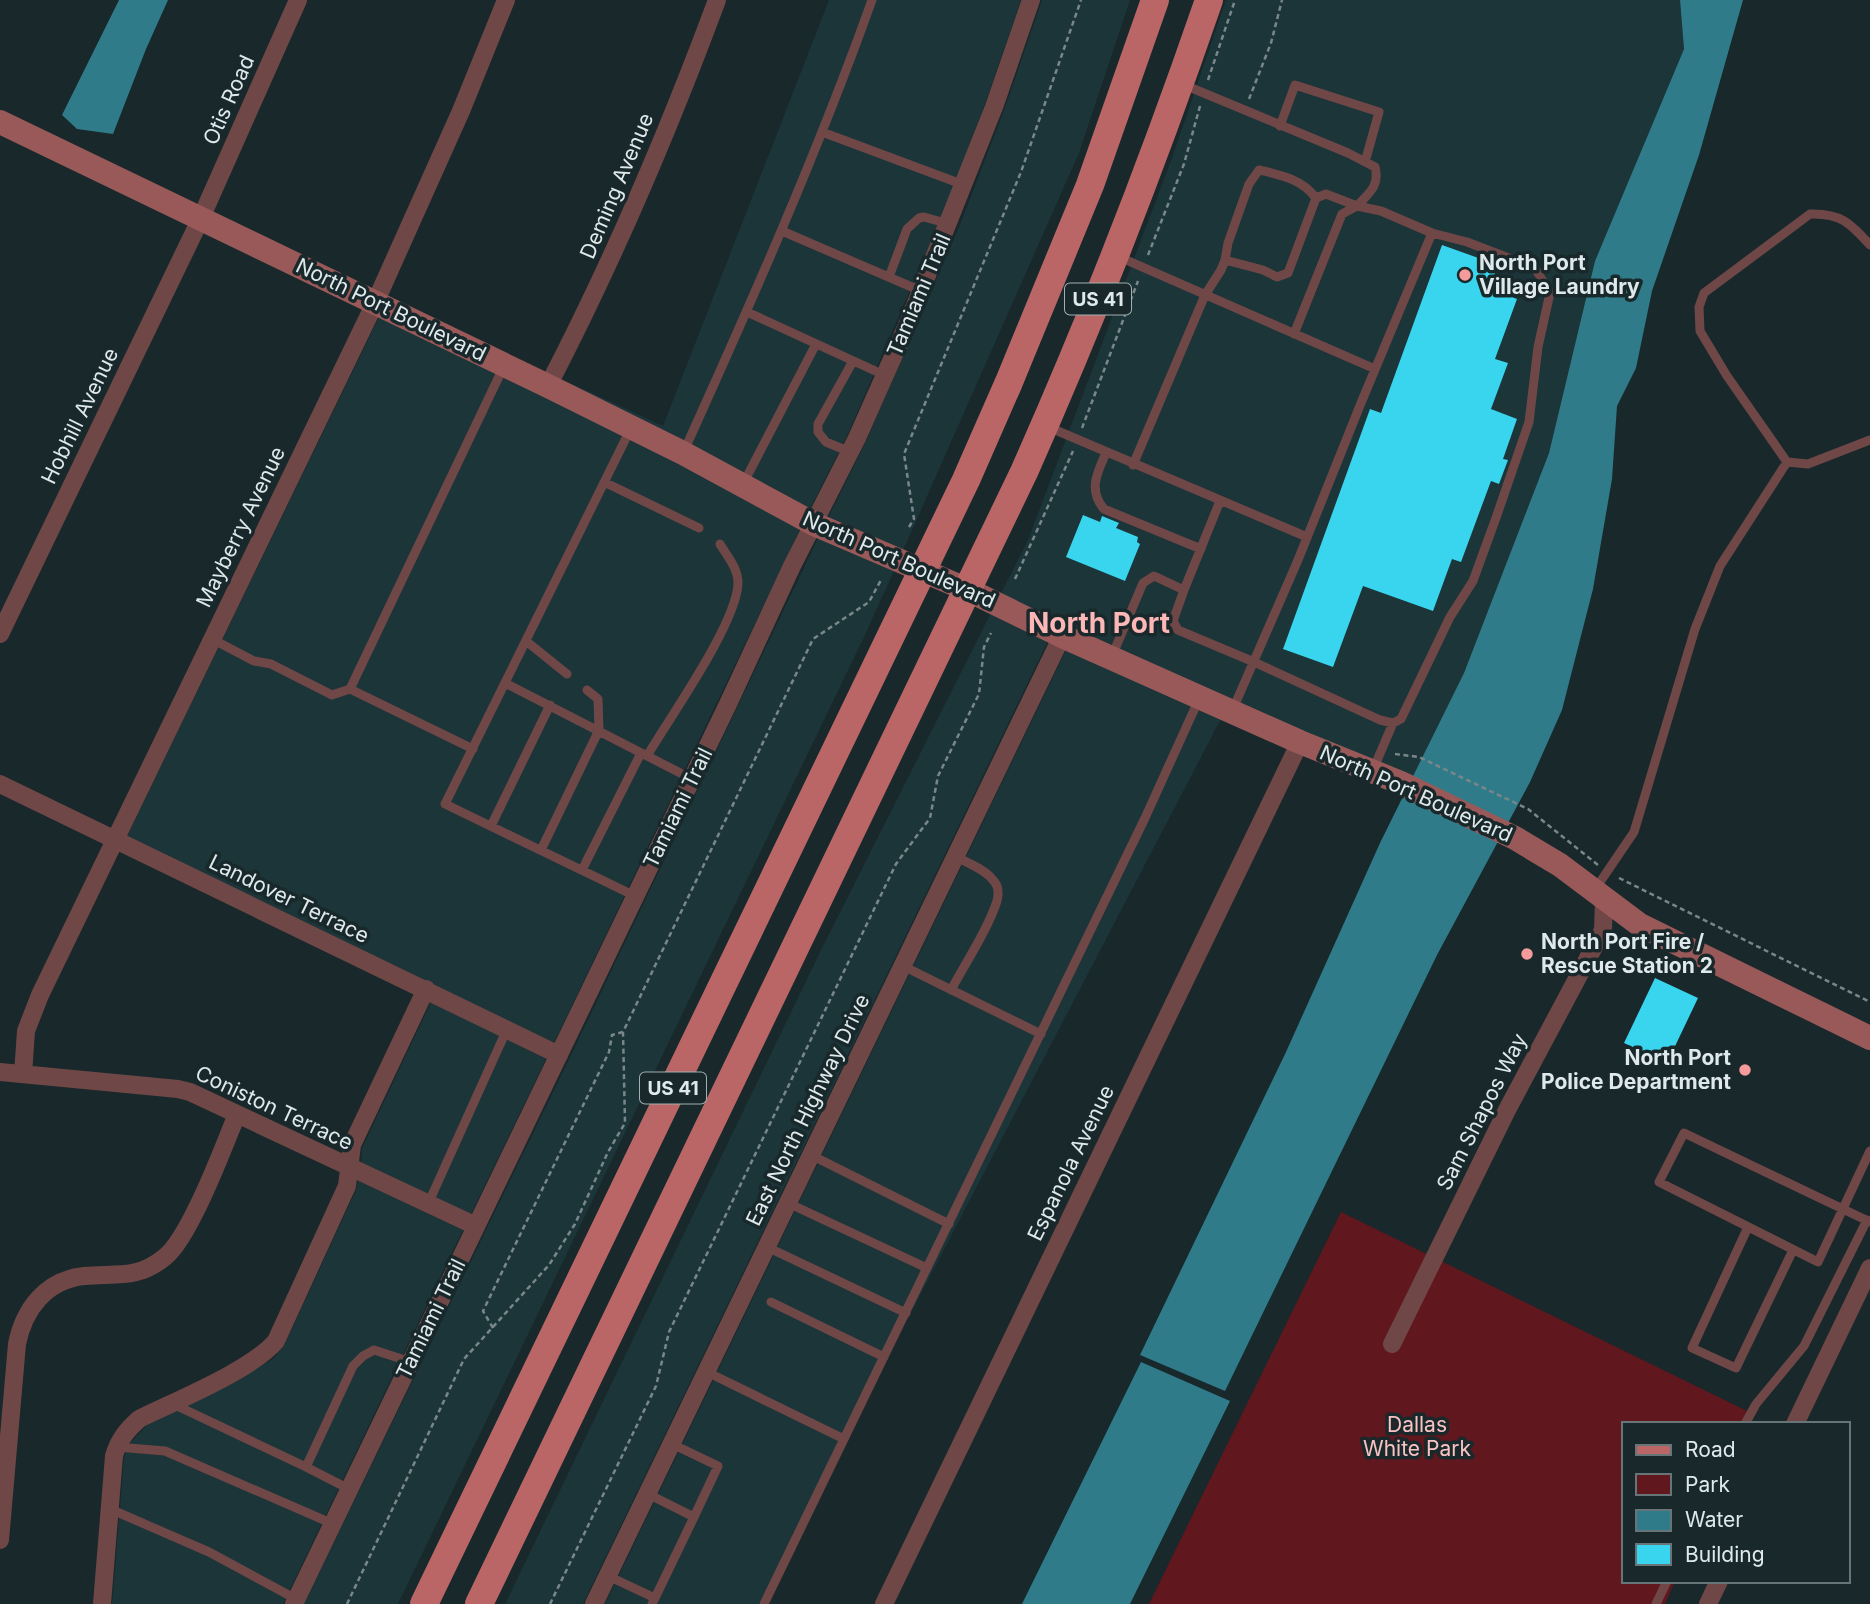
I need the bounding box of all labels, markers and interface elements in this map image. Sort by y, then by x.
street label: Otis Road [198,51,259,149]
street label: Deming Avenue [575,109,658,262]
street label: Tamiami Trail [881,230,956,360]
place label: North Port Village Laundry [1479,250,1640,299]
street label: North Port Boulevard [292,253,490,366]
marker: North Port Village Laundry [1457,267,1473,283]
road number: US 41 [1065,284,1131,314]
street label: Hobhill Avenue [36,344,123,488]
street label: Mayberry Avenue [191,442,290,611]
street label: North Port Boulevard [799,506,999,613]
district label: North Port [1028,606,1170,640]
street label: North Port Boulevard [1316,740,1516,847]
street label: Tamiami Trail [638,744,717,872]
street label: Landover Terrace [205,849,373,948]
place label: North Port Fire / Rescue Station 2 [1541,929,1713,978]
marker: North Port Fire / Rescue Station 2 [1519,946,1535,962]
street label: East North Highway Drive [741,990,875,1230]
street label: Sam Shapos Way [1431,1029,1532,1194]
place label: North Port Police Department [1541,1045,1731,1094]
street label: Coniston Terrace [192,1060,357,1155]
marker: North Port Police Department [1737,1062,1753,1078]
road number: US 41 [640,1072,706,1104]
street label: Espanola Avenue [1022,1081,1119,1245]
street label: Tamiami Trail [391,1255,470,1383]
park label: Dallas White Park [1363,1412,1471,1461]
legend [1622,1422,1849,1583]
text: Road [1685,1437,1736,1462]
text: Park [1685,1472,1730,1497]
text: Water [1685,1507,1743,1532]
text: Building [1685,1542,1765,1567]

